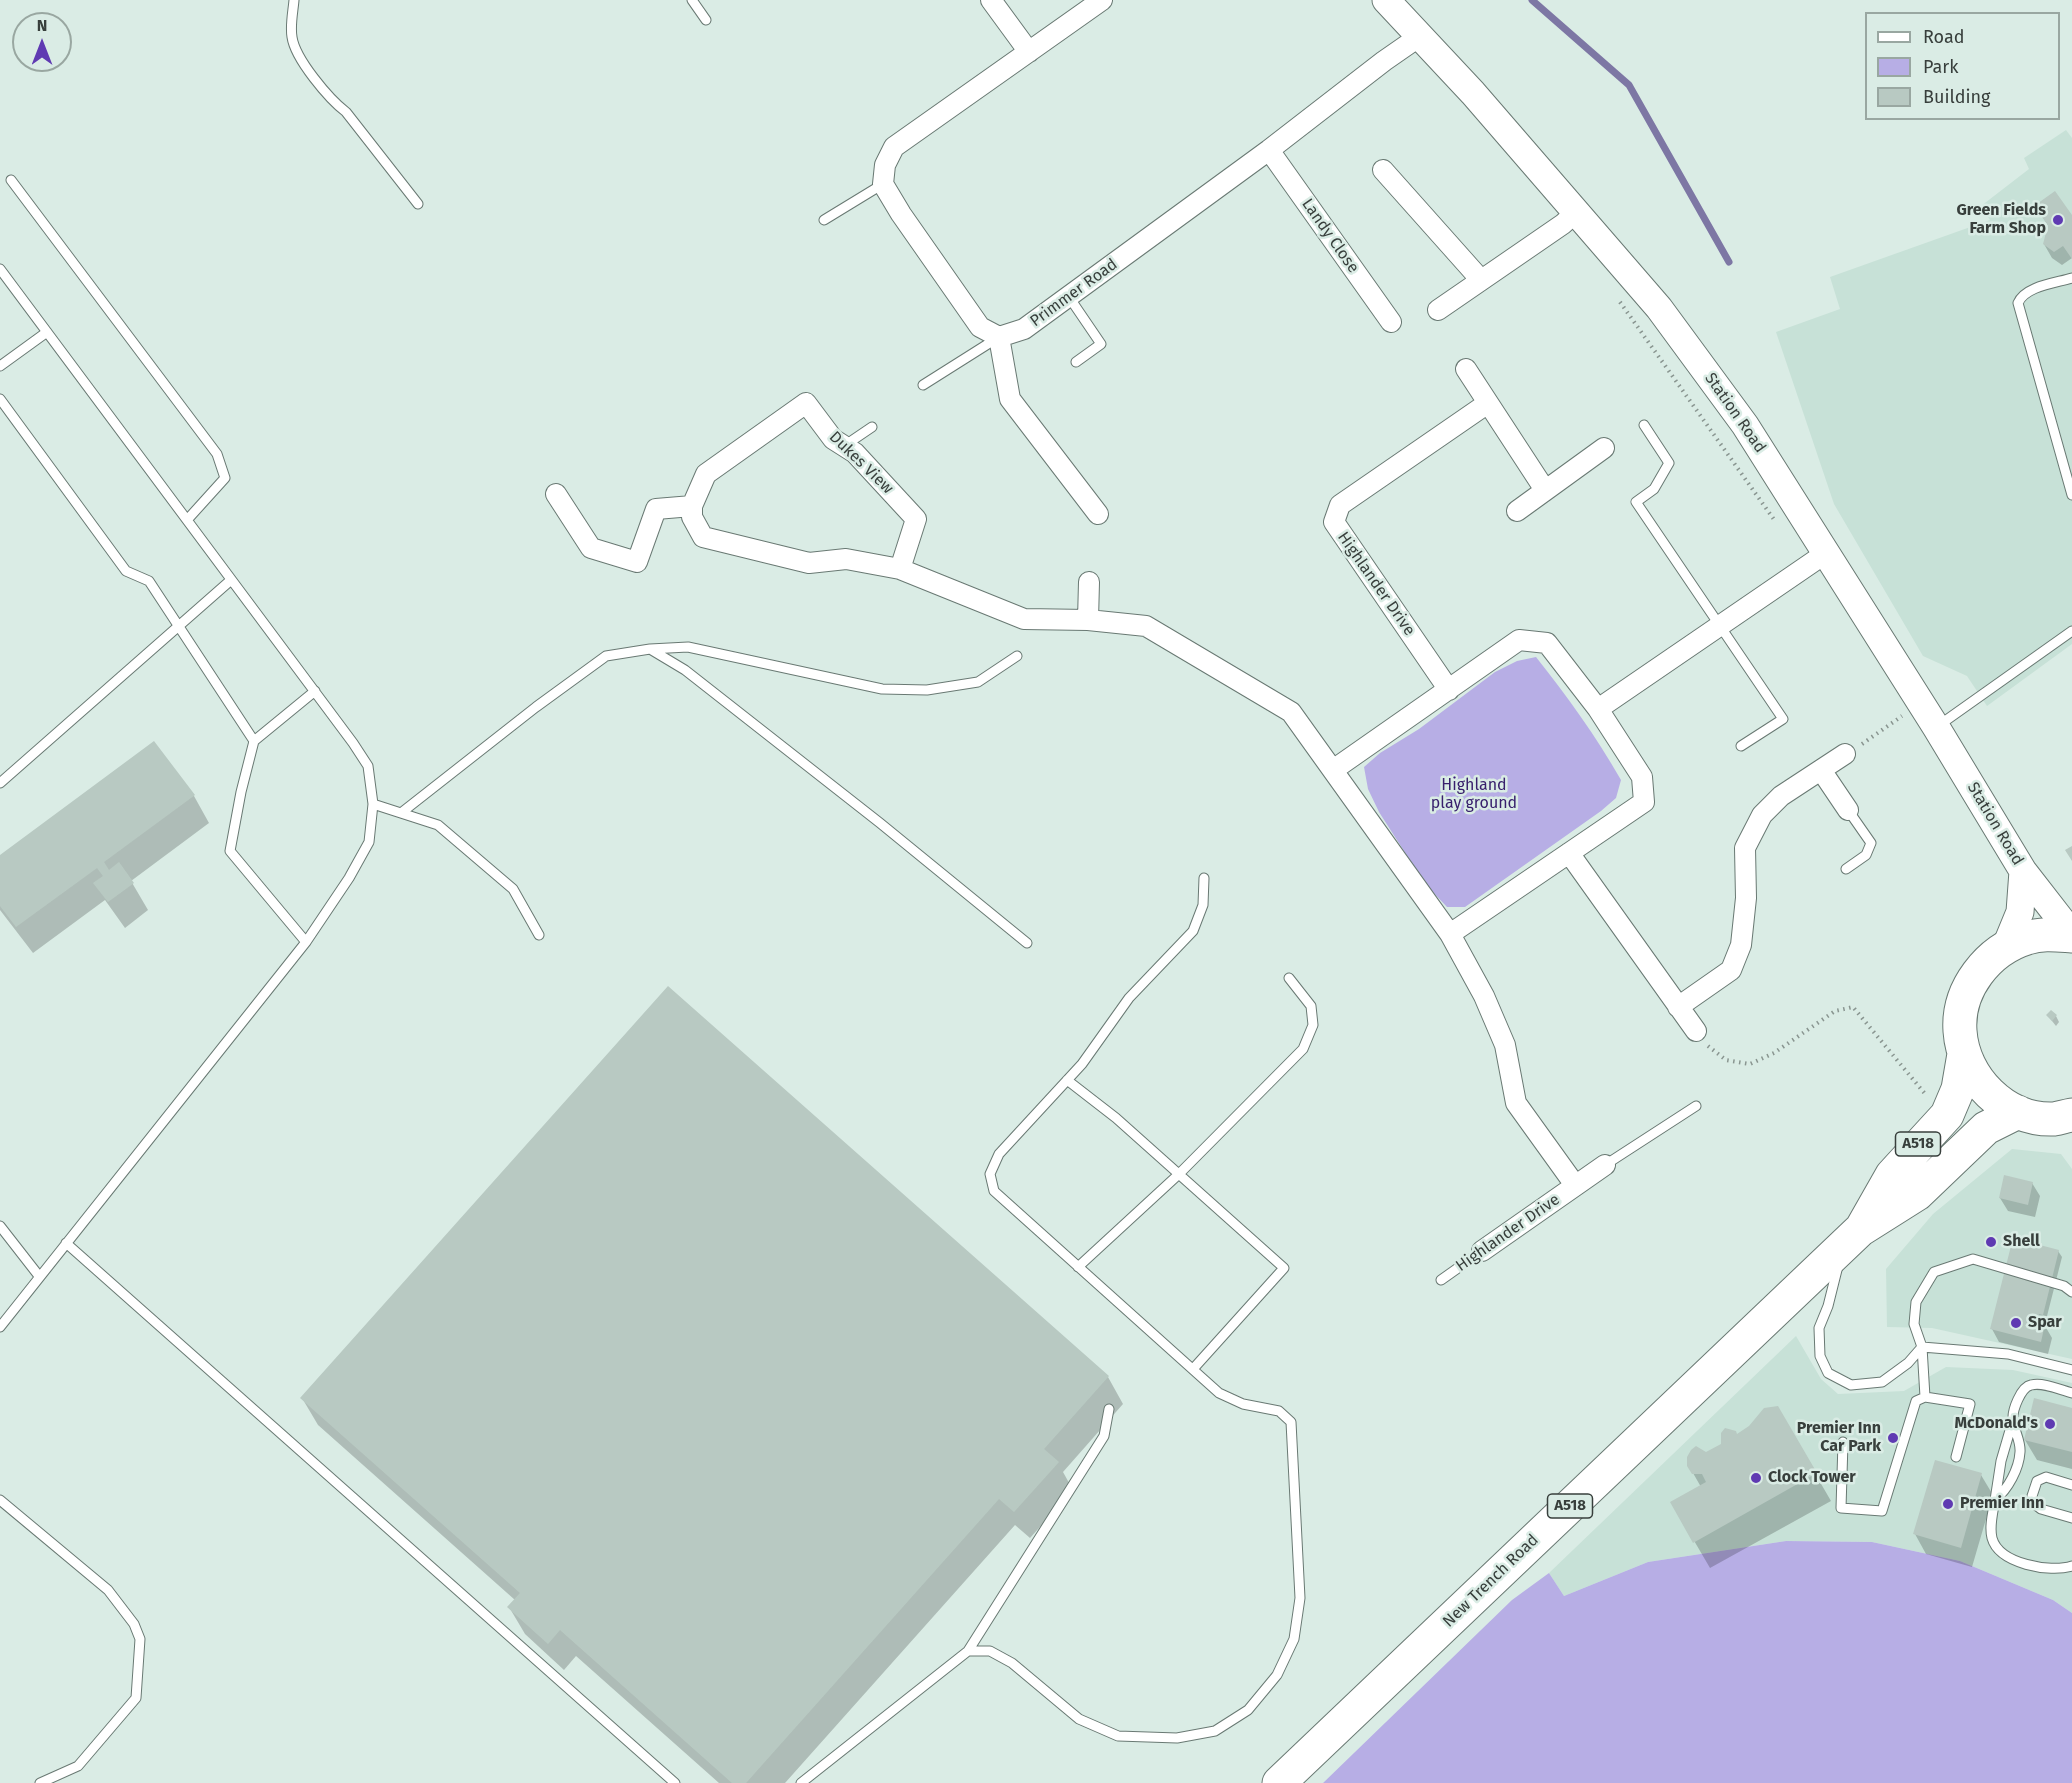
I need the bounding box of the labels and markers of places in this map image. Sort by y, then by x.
place label: Green Fields Farm Shop [1956,201,2046,239]
marker: Green Fields Farm Shop [2051,213,2065,227]
place label: Shell [2003,1232,2040,1252]
marker: Shell [1984,1235,1998,1249]
place label: Spar [2028,1313,2062,1333]
marker: Spar [2009,1316,2023,1330]
place label: McDonald's [1955,1414,2038,1434]
marker: McDonald's [2043,1417,2057,1431]
place label: Premier Inn Car Park [1797,1419,1881,1457]
marker: Premier Inn Car Park [1886,1431,1900,1445]
place label: Clock Tower [1768,1468,1856,1488]
marker: Clock Tower [1749,1471,1763,1485]
place label: Premier Inn [1960,1494,2044,1514]
marker: Premier Inn [1941,1497,1955,1511]

